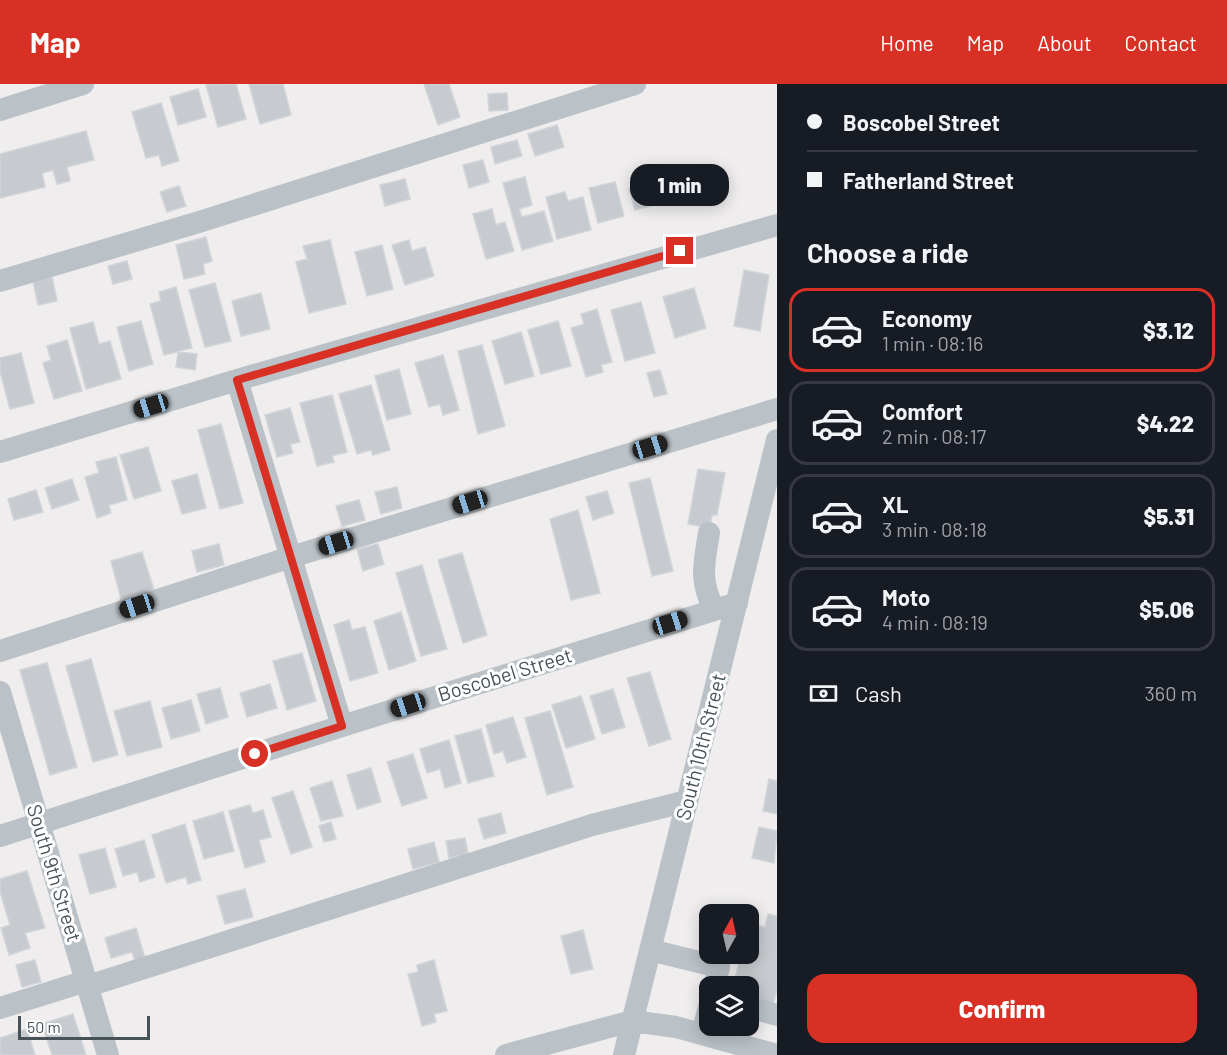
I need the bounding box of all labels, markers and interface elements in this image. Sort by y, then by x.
text: Map [30,25,81,59]
text: Home [880,30,934,55]
text: Map [967,30,1004,55]
text: About [1037,30,1092,55]
text: Contact [1125,30,1197,55]
text: Boscobel Street [843,109,1000,135]
callout: 1 min [630,164,730,206]
text: Fatherland Street [843,167,1014,193]
text: 1 min [658,173,701,197]
text: Choose a ride [807,236,969,268]
route end [666,237,693,264]
icon: car [810,303,864,357]
text: Economy [882,305,972,331]
text: $3.12 [1143,317,1194,343]
text: 1 min · 08:16 [882,331,983,355]
car [131,392,171,420]
icon: car [810,396,864,450]
text: Comfort [882,398,963,424]
text: $4.22 [1137,410,1194,436]
text: 2 min · 08:17 [882,424,986,448]
car [630,433,670,461]
car [450,488,490,516]
icon: car [810,489,864,543]
text: XL [882,491,908,517]
text: $5.31 [1144,503,1194,529]
text: 3 min · 08:18 [882,517,987,541]
car [316,529,356,557]
icon: car [810,582,864,636]
text: Moto [882,584,930,610]
car [117,592,157,620]
text: $5.06 [1139,596,1194,622]
car [650,609,690,637]
text: 4 min · 08:19 [882,610,988,634]
street label: Boscobel Street [435,642,575,706]
street label: South 10th Street [670,671,730,823]
icon: cash [807,677,840,710]
text: Cash [855,680,902,706]
text: 360 m [1145,681,1197,705]
car [388,691,428,719]
route start [241,740,268,767]
street label: South 9th Street [23,801,87,944]
north arrow [699,904,759,964]
map controls [699,904,759,1036]
button: Confirm [807,974,1197,1043]
button: layers [699,976,759,1036]
scale bar [18,1013,150,1040]
text: 50 m [27,1017,61,1036]

